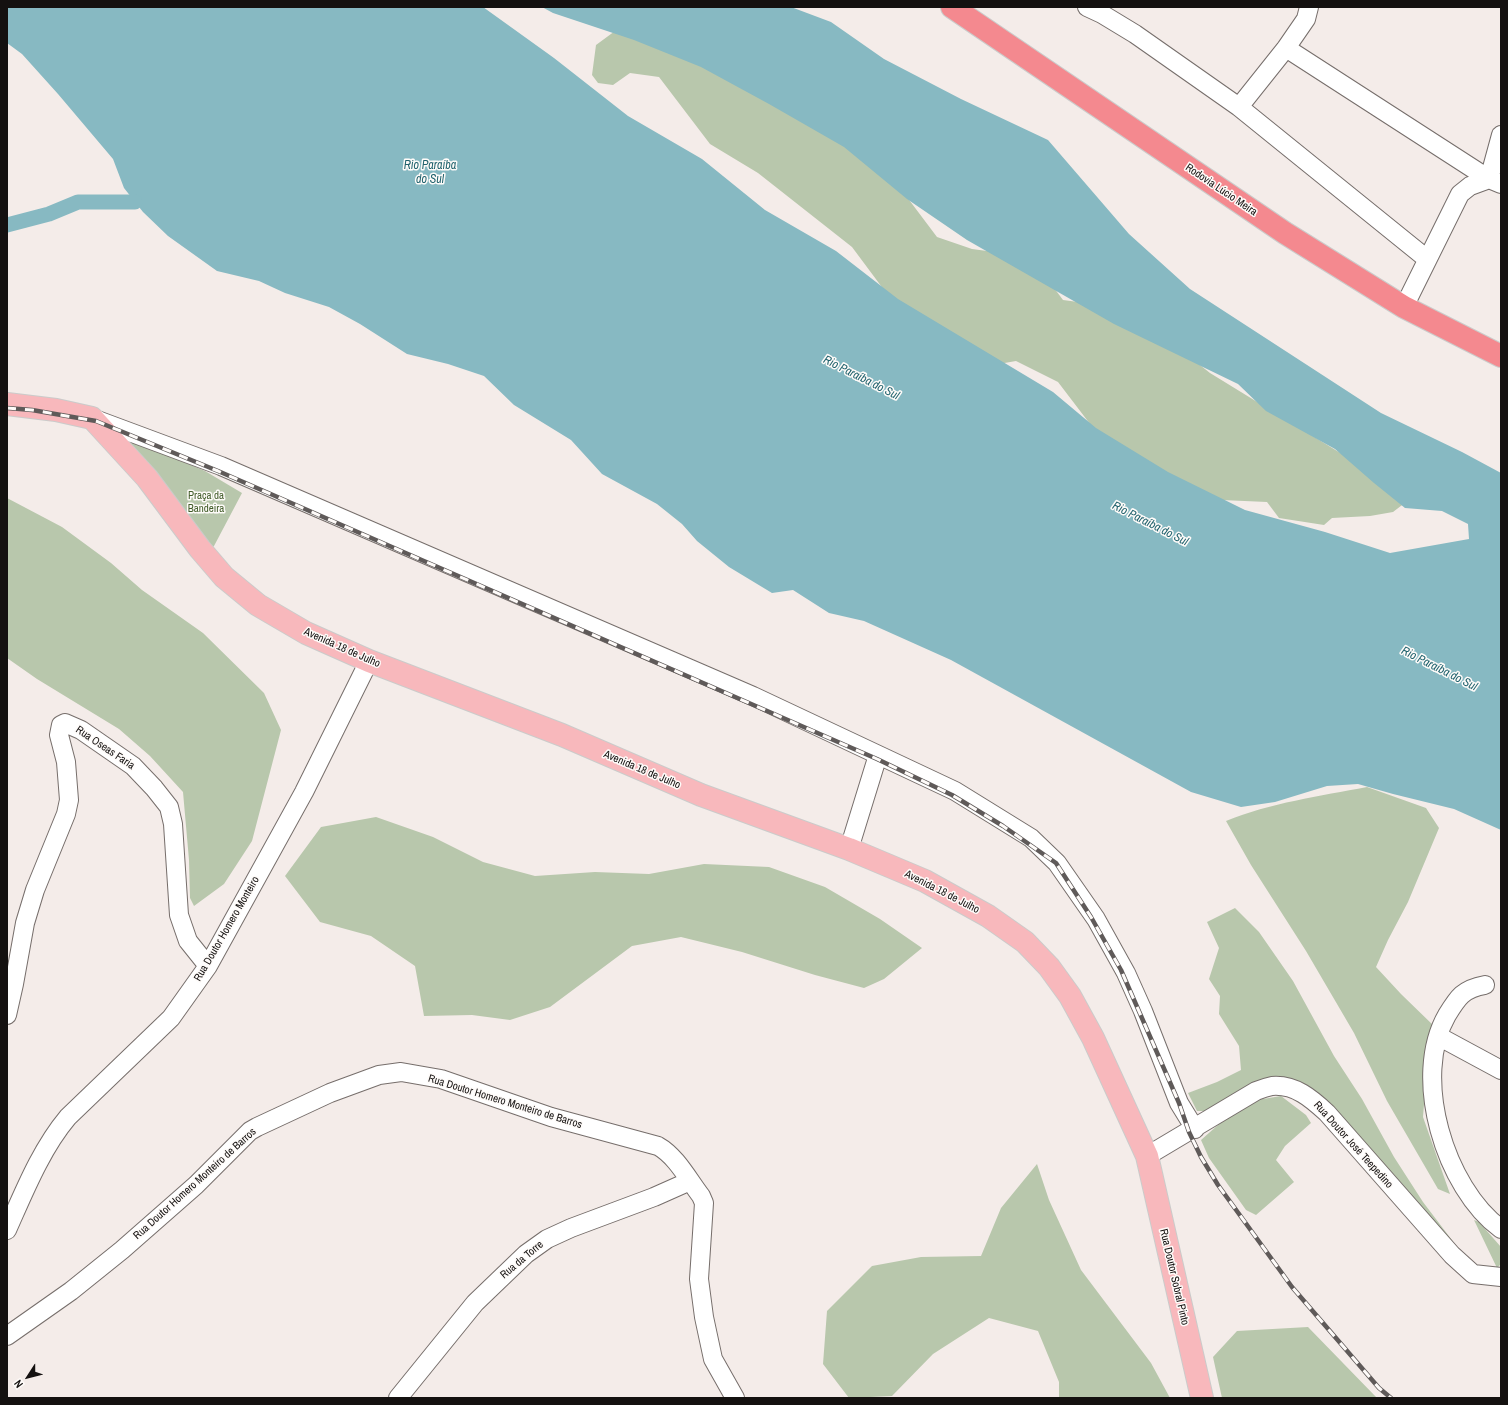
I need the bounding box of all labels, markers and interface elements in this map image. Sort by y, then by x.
water label: Rio Paraíba do Sul [404,159,456,187]
street label: Rodovia Lúcio Meira [1183,161,1259,219]
water label: Rio Paraíba do Sul [821,353,901,403]
park label: Praça da Bandeira [188,489,224,515]
water label: Rio Paraíba do Sul [1110,499,1190,549]
street label: Avenida 18 de Julho [302,625,382,671]
water label: Rio Paraíba do Sul [1399,644,1479,694]
street label: Rua Oseas Faria [73,723,137,773]
street label: Avenida 18 de Julho [602,748,682,792]
street label: Avenida 18 de Julho [902,867,982,917]
street label: Rua Doutor Homero Monteiro [192,874,262,984]
street label: Rua Doutor Homero Monteiro de Barros [426,1072,584,1132]
street label: Rua Doutor José Teepedino [1311,1099,1395,1191]
street label: Rua Doutor Homero Monteiro de Barros [131,1125,259,1243]
street label: Rua Doutor Sobral Pinto [1157,1228,1191,1326]
street label: Rua da Torre [498,1238,546,1282]
north arrow [8,1357,48,1397]
text: N [11,1377,26,1391]

